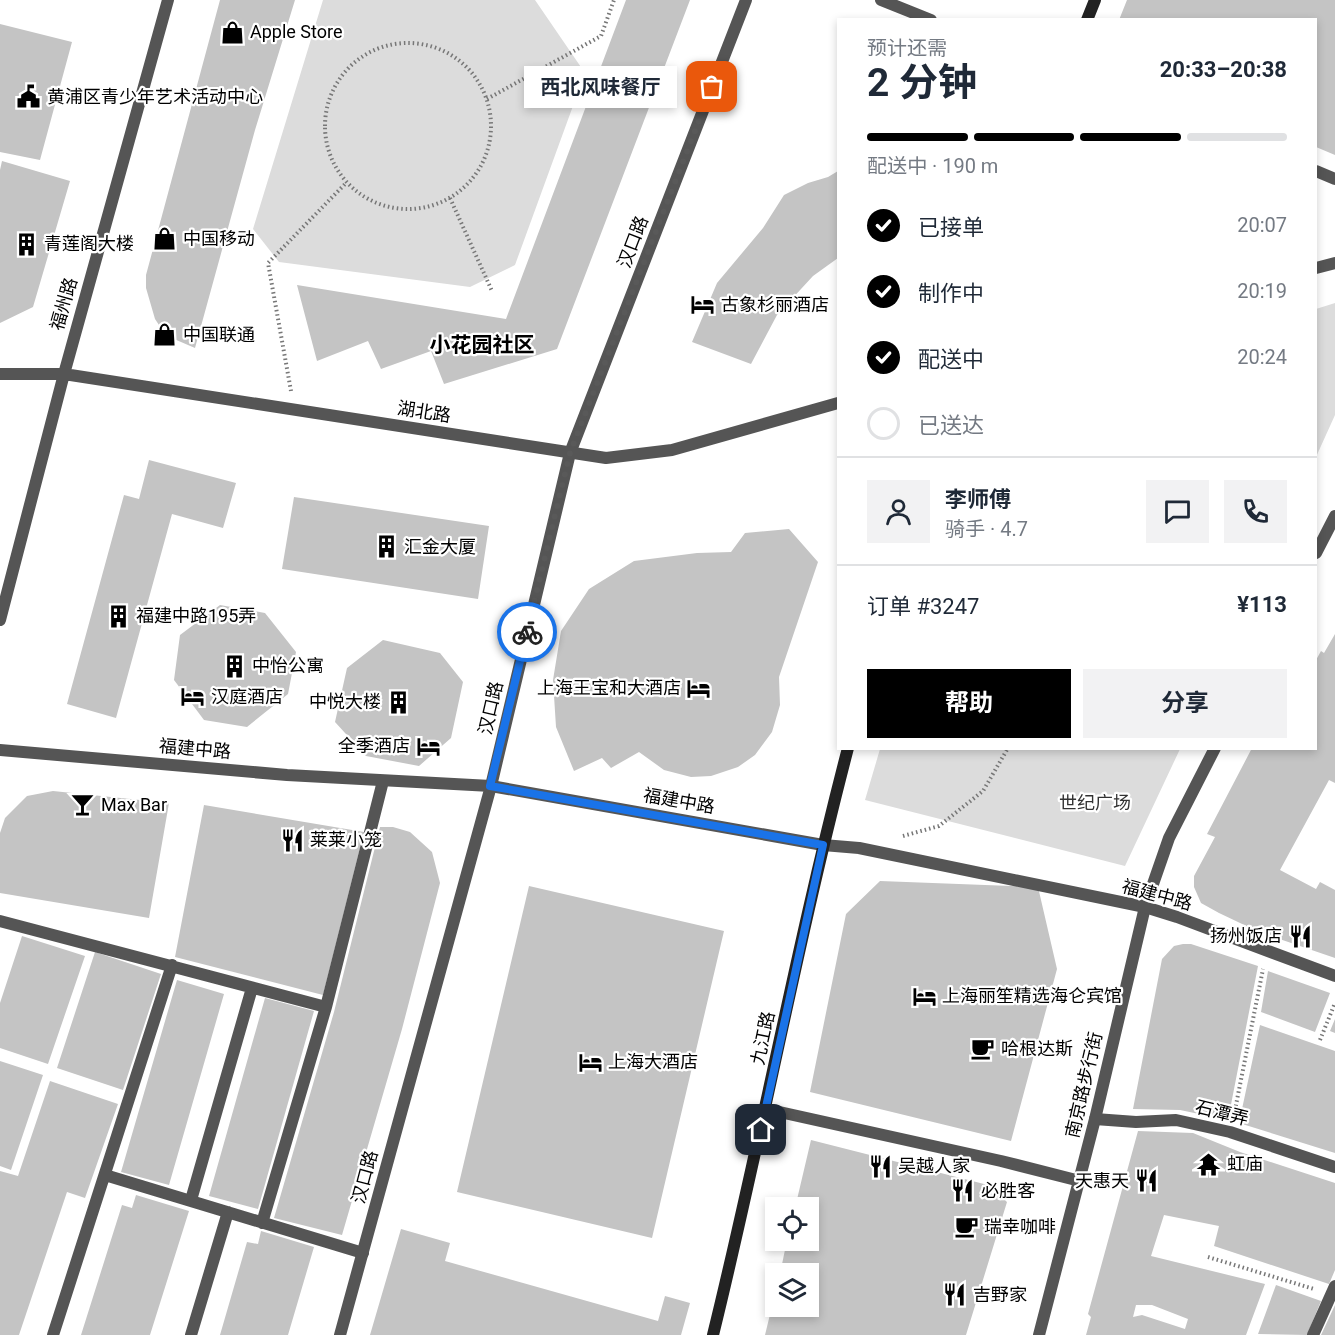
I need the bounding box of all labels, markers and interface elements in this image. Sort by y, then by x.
shop icon: Apple Store [219,19,245,45]
place label: Apple Store [250,21,343,42]
text: 预计还需 [867,36,947,60]
text: 20:33–20:38 [1160,57,1287,82]
text: 2 分钟 [867,60,977,106]
pin [686,61,737,112]
callout: 西北风味餐厅 [523,66,676,108]
icon: bag [695,70,728,103]
text: 西北风味餐厅 [541,75,661,99]
public building icon: 黄浦区青少年艺术活动中心 [16,84,42,110]
place label: 黄浦区青少年艺术活动中心 [47,86,263,107]
text: 配送中 · 190 m [867,154,998,178]
icon: check [867,209,900,242]
street label: 汉口路 [613,213,652,271]
text: 20:07 [1237,213,1287,237]
text: 已接单 [918,215,984,240]
shop icon: 中国移动 [152,226,178,252]
place label: 中国移动 [183,228,255,249]
building icon: 青莲阁大楼 [13,231,39,257]
place label: 青莲阁大楼 [44,233,134,254]
street label: 福州路 [46,275,81,333]
icon: check [867,275,900,308]
text: 20:19 [1237,279,1287,303]
text: 制作中 [918,281,984,306]
hotel icon: 古象杉丽酒店 [690,292,716,318]
place label: 古象杉丽酒店 [721,294,829,315]
shop icon: 中国联通 [152,322,178,348]
place label: 中国联通 [183,324,255,345]
district label: 小花园社区 [430,333,535,357]
icon: check [867,341,900,374]
text: 20:24 [1237,345,1287,369]
text: 配送中 [918,347,984,372]
street label: 湖北路 [396,397,452,426]
text: 已送达 [918,413,984,438]
button: person [867,480,930,543]
button: chat [1146,480,1209,543]
button: phone [1224,480,1287,543]
text: 李师傅 [945,487,1011,512]
text: 骑手 · 4.7 [945,517,1028,541]
building icon: 汇金大厦 [373,534,399,560]
place label: 汇金大厦 [404,536,476,557]
text: ¥113 [1237,592,1287,617]
text: 订单 #3247 [867,594,979,619]
courier [497,602,557,662]
building icon: 福建中路195弄 [105,603,131,629]
place label: 福建中路195弄 [136,605,256,626]
icon: bike [511,616,544,649]
building icon: 中怡公寓 [221,653,247,679]
place label: 中怡公寓 [252,655,324,676]
button: 帮助 [867,669,1071,738]
button: 分享 [1083,669,1287,738]
hotel icon: 上海王宝和大酒店 [686,675,712,701]
place label: 上海王宝和大酒店 [537,677,681,698]
street label: 汉口路 [474,679,507,737]
hotel icon: 汉庭酒店 [180,684,206,710]
place label: 汉庭酒店 [211,686,283,707]
building icon: 中悦大楼 [386,689,412,715]
place label: 中悦大楼 [309,691,381,712]
hotel icon: 全季酒店 [415,733,441,759]
street label: 福建中路 [158,735,232,762]
place label: 全季酒店 [338,735,410,756]
street label: 福建中路 [642,784,716,817]
bar icon: Max Bar [70,792,96,818]
park label: 世纪广场 [1059,792,1131,813]
place label: Max Bar [101,794,167,815]
restaurant icon: 莱莱小笼 [279,827,305,853]
place label: 莱莱小笼 [310,829,382,850]
street label: 福建中路 [1120,875,1195,914]
restaurant icon: 扬州饭店 [1287,923,1313,949]
place label: 扬州饭店 [1210,925,1282,946]
hotel icon: 上海丽笙精选海仑宾馆 [911,983,937,1009]
place label: 上海丽笙精选海仑宾馆 [942,985,1122,1006]
street label: 九江路 [747,1009,778,1066]
street label: 南京路步行街 [1061,1030,1106,1140]
cafe icon: 哈根达斯 [970,1036,996,1062]
place label: 哈根达斯 [1001,1038,1073,1059]
hotel icon: 上海大酒店 [577,1049,603,1075]
place label: 上海大酒店 [608,1051,698,1072]
street label: 石潭弄 [1193,1096,1251,1129]
pin [735,1104,786,1155]
icon: home [744,1113,777,1146]
street label: 汉口路 [347,1148,382,1206]
temple icon: 虹庙 [1196,1151,1222,1177]
restaurant icon: 吴越人家 [867,1153,893,1179]
place label: 虹庙 [1227,1153,1263,1174]
place label: 吴越人家 [898,1155,970,1176]
restaurant icon: 天惠天 [1134,1168,1160,1194]
place label: 天惠天 [1075,1170,1129,1191]
restaurant icon: 必胜客 [950,1178,976,1204]
place label: 必胜客 [981,1180,1035,1201]
map controls [765,1197,819,1317]
button: locate [765,1197,819,1251]
cafe icon: 瑞幸咖啡 [953,1214,979,1240]
place label: 瑞幸咖啡 [984,1216,1056,1237]
button: layers [765,1263,819,1317]
restaurant icon: 吉野家 [942,1282,968,1308]
place label: 吉野家 [973,1284,1027,1305]

